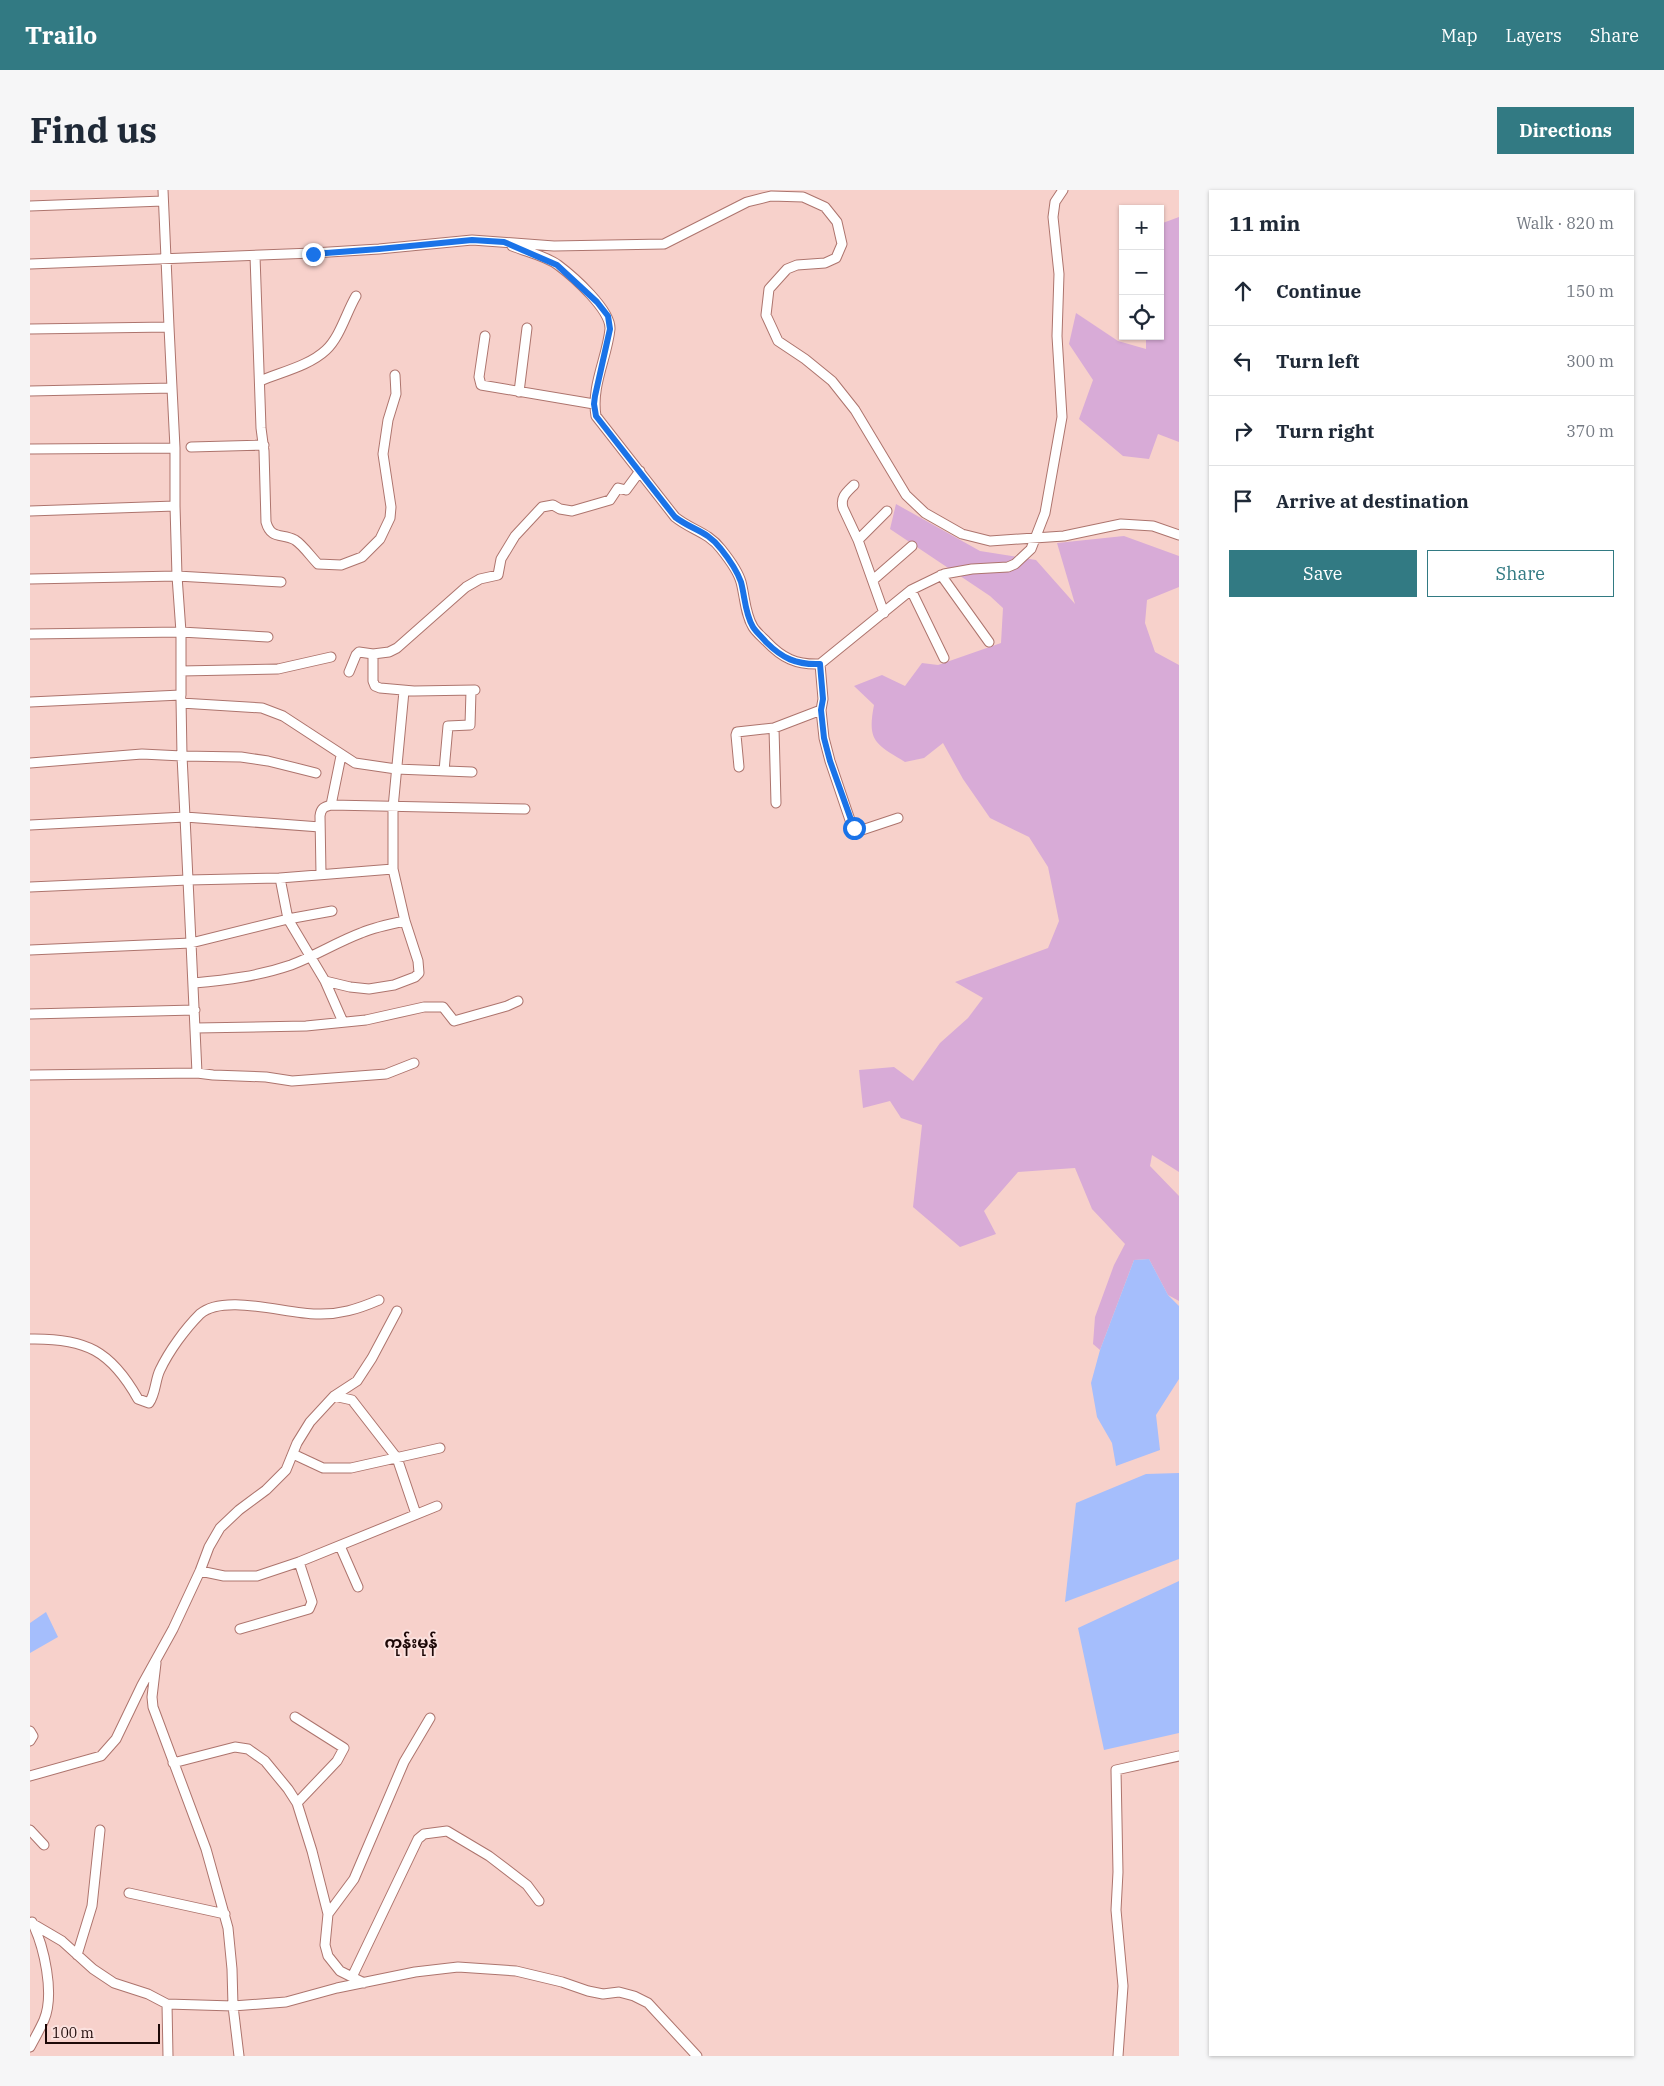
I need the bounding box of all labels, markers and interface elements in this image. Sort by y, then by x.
text: Trailo [25,19,97,51]
text: Map [1441,24,1478,47]
text: Layers [1506,24,1562,47]
text: Share [1590,24,1639,47]
text: Find us [30,107,157,153]
button: Directions [1497,107,1634,154]
map controls [1119,205,1164,340]
button: + [1119,205,1164,250]
text: 11 min [1229,209,1300,237]
text: Walk · 820 m [1516,213,1614,233]
route end [302,243,325,266]
button: − [1119,250,1164,295]
icon: ahead [1229,277,1257,305]
text: Continue [1276,279,1361,303]
text: 150 m [1566,281,1614,301]
button: locate [1119,295,1164,340]
icon: left [1229,347,1257,375]
text: Turn left [1276,349,1359,373]
text: 300 m [1566,351,1614,371]
icon: right [1229,417,1257,445]
text: Turn right [1276,419,1374,443]
text: 370 m [1566,421,1614,441]
icon: arrive [1229,487,1257,515]
text: Arrive at destination [1276,489,1469,513]
button: Save [1229,550,1417,597]
button: Share [1427,550,1614,597]
route start [843,817,866,840]
district label: ကုန်းမုန် [385,1631,438,1656]
scale bar [45,2021,160,2044]
text: 100 m [52,2024,94,2042]

